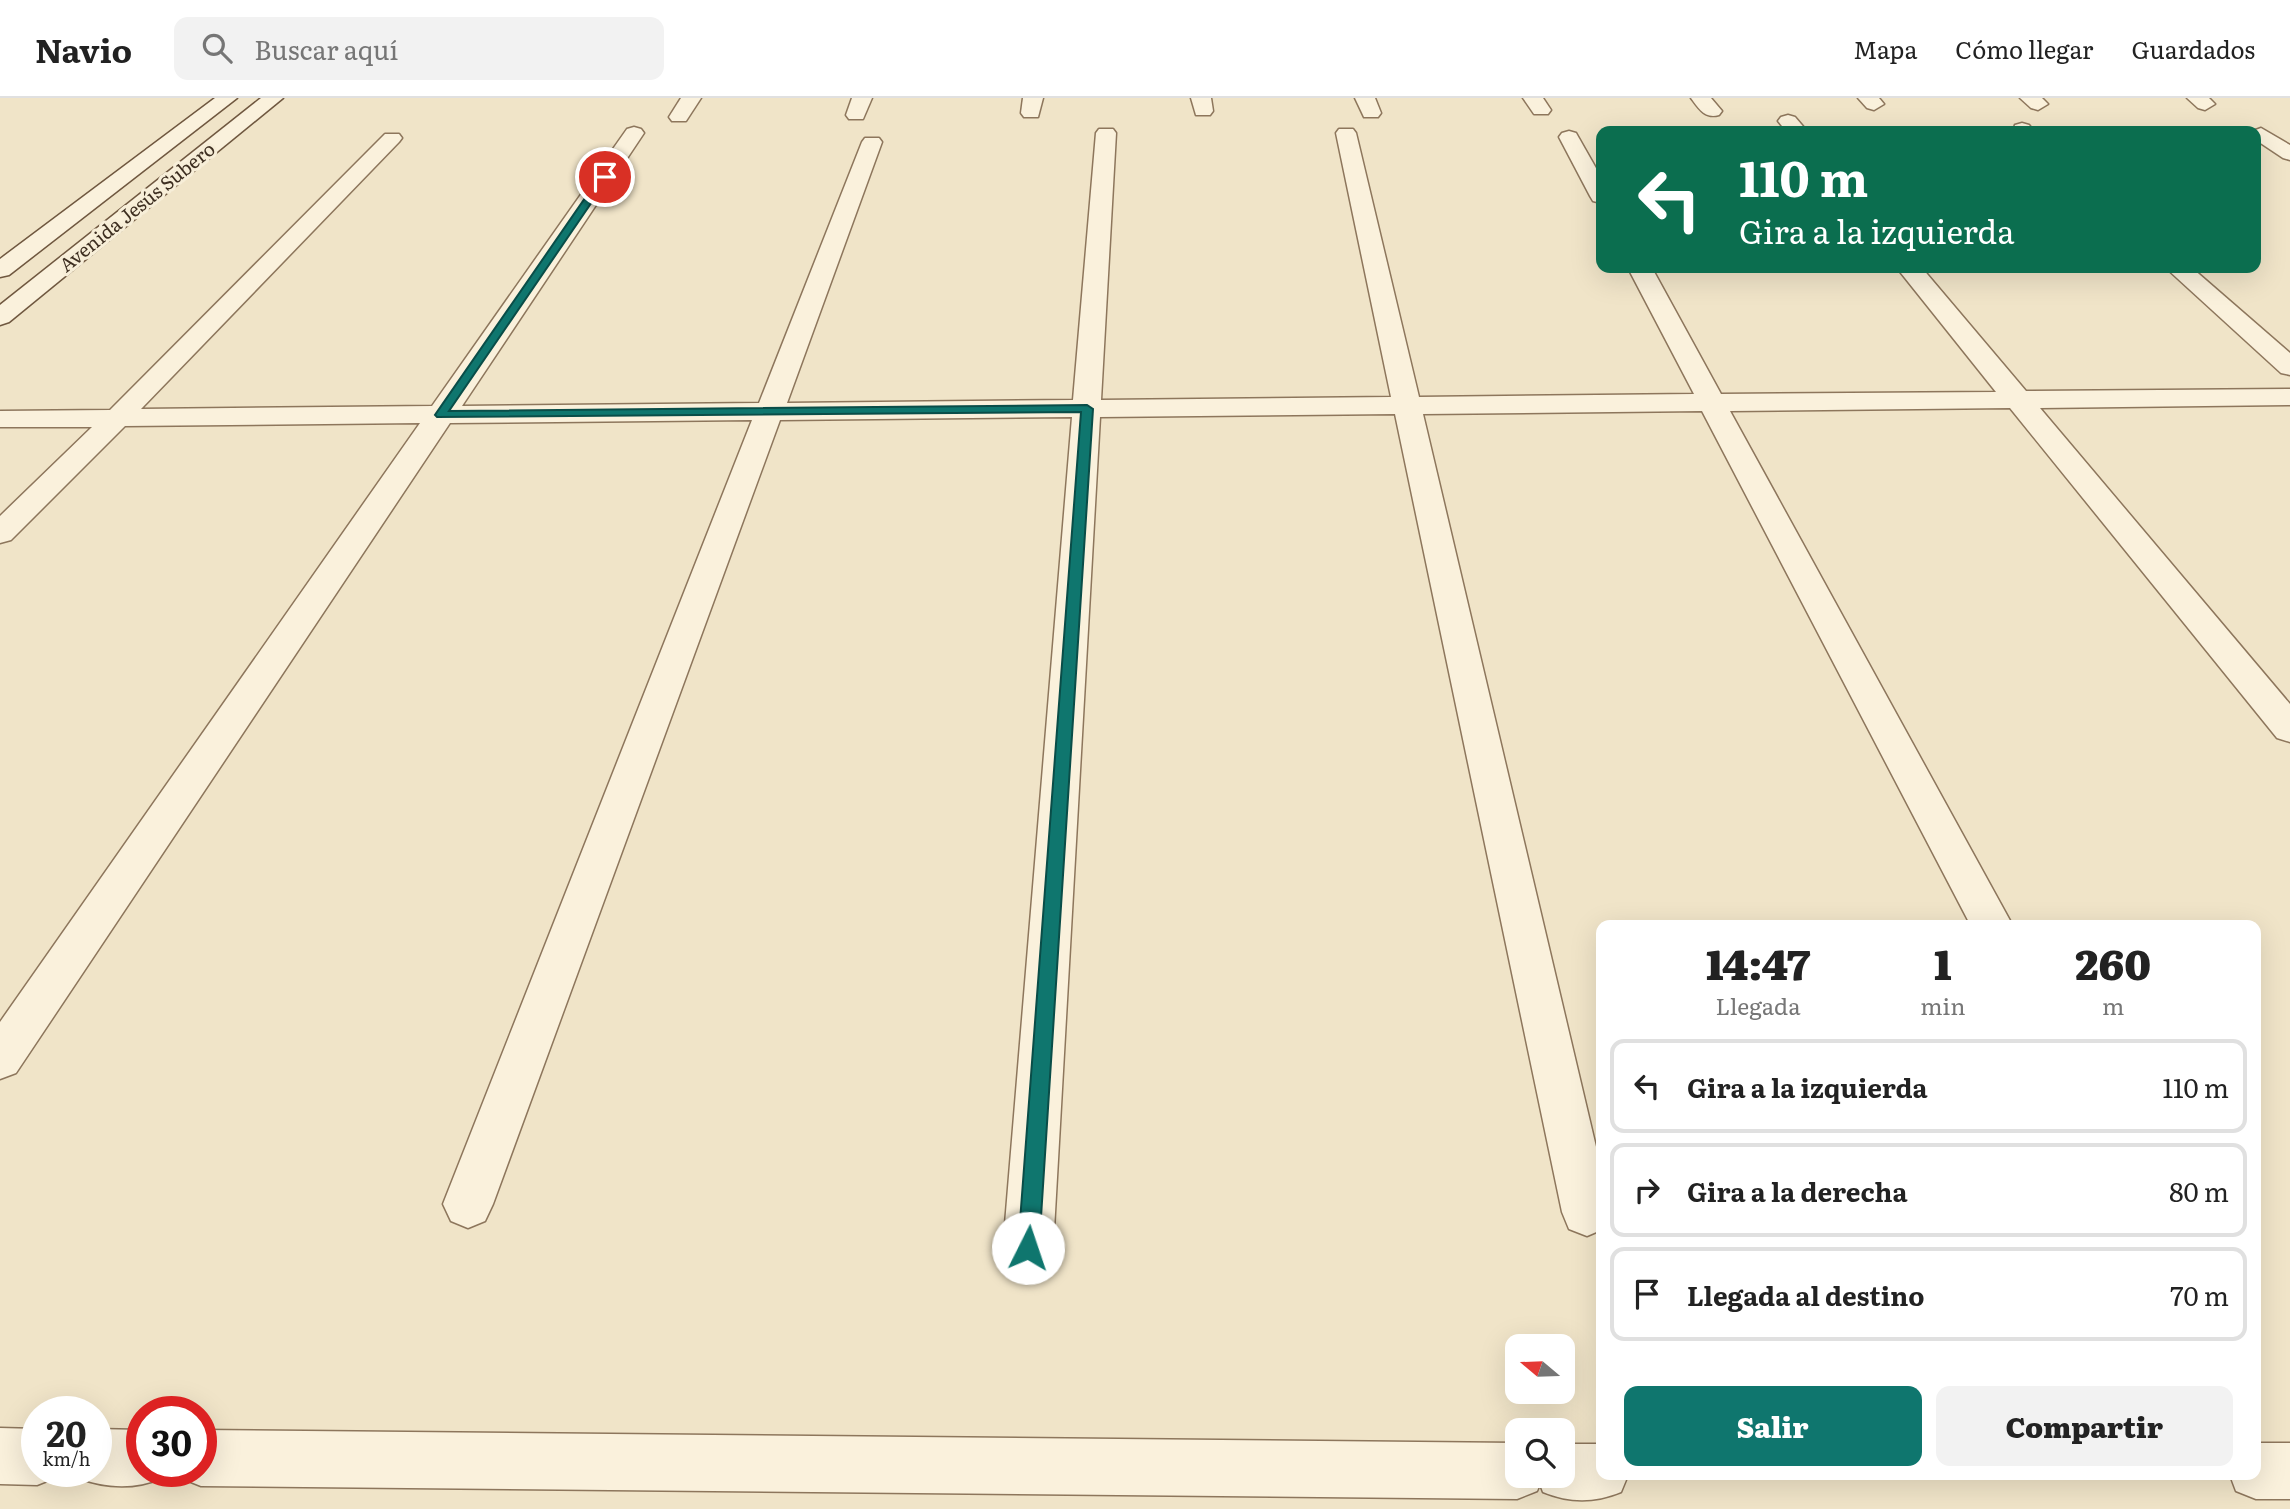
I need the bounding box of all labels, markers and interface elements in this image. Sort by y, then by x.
search box [174,17,664,80]
text: Navio [35,24,132,73]
icon: search [198,29,236,67]
text: Buscar aquí [254,29,398,68]
text: Mapa [1853,31,1917,66]
text: Cómo llegar [1955,31,2093,66]
text: Guardados [2131,31,2255,66]
street label: Avenida Jesús Subero [52,134,220,278]
text: 110 m [1739,139,1868,212]
pin [575,147,635,207]
icon: left [1624,154,1715,245]
icon: arrive [586,158,624,196]
text: Gira a la izquierda [1739,206,2014,254]
text: 14:47 [1706,931,1810,993]
text: 1 [1934,931,1952,993]
text: 260 [2075,931,2151,993]
text: Llegada [1716,988,1801,1022]
text: min [1920,988,1965,1022]
text: m [2102,988,2124,1022]
icon: left [1628,1067,1666,1105]
text: Gira a la izquierda [1687,1067,1928,1106]
text: 110 m [2162,1067,2229,1106]
icon: right [1628,1171,1666,1209]
text: Gira a la derecha [1687,1171,1907,1210]
text: 80 m [2169,1171,2229,1210]
position arrow [991,1211,1065,1285]
icon: arrive [1628,1275,1666,1313]
text: Llegada al destino [1687,1275,1924,1314]
text: 70 m [2170,1275,2229,1314]
north arrow [1505,1334,1575,1404]
map controls [1505,1334,1575,1488]
button: Salir [1624,1386,1922,1466]
button: Compartir [1936,1386,2233,1466]
speed limit sign: 30 [126,1396,217,1487]
text: 20 [46,1406,87,1458]
button: search [1505,1418,1575,1488]
text: km/h [43,1445,90,1472]

